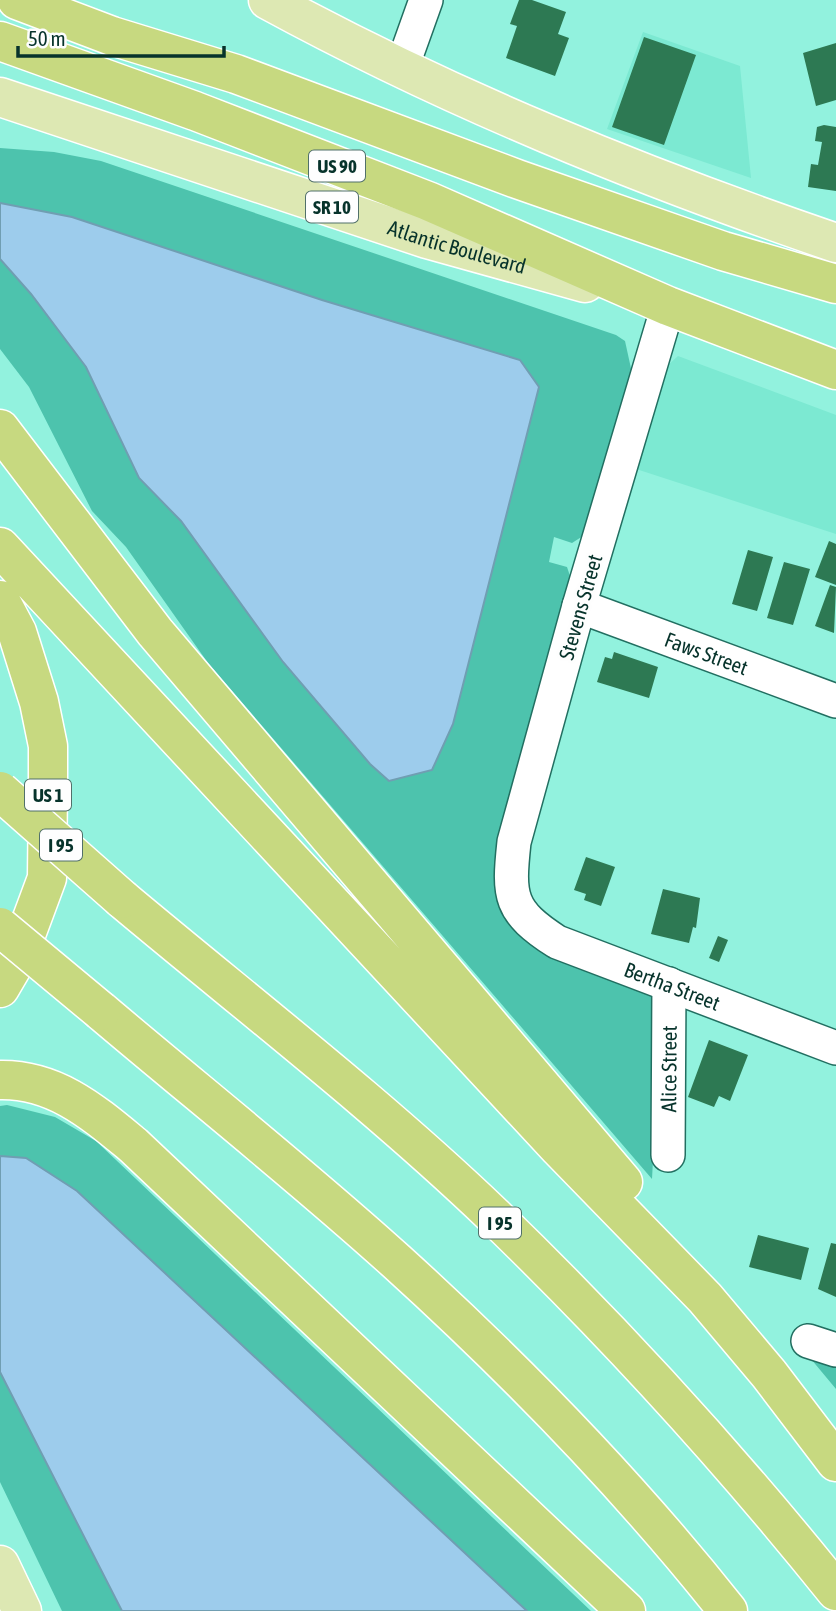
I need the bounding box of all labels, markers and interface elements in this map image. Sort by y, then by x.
scale bar [18,14,224,58]
text: 50 m [28,26,66,50]
road number: US 90 [309,150,365,182]
road number: SR 10 [306,192,358,223]
street label: Atlantic Boulevard [385,215,529,278]
street label: Stevens Street [554,552,606,662]
street label: Faws Street [662,627,751,679]
road number: US 1 [25,780,71,810]
road number: I 95 [40,830,82,860]
street label: Bertha Street [621,957,724,1015]
street label: Alice Street [656,1025,681,1113]
road number: I 95 [479,1208,521,1238]

